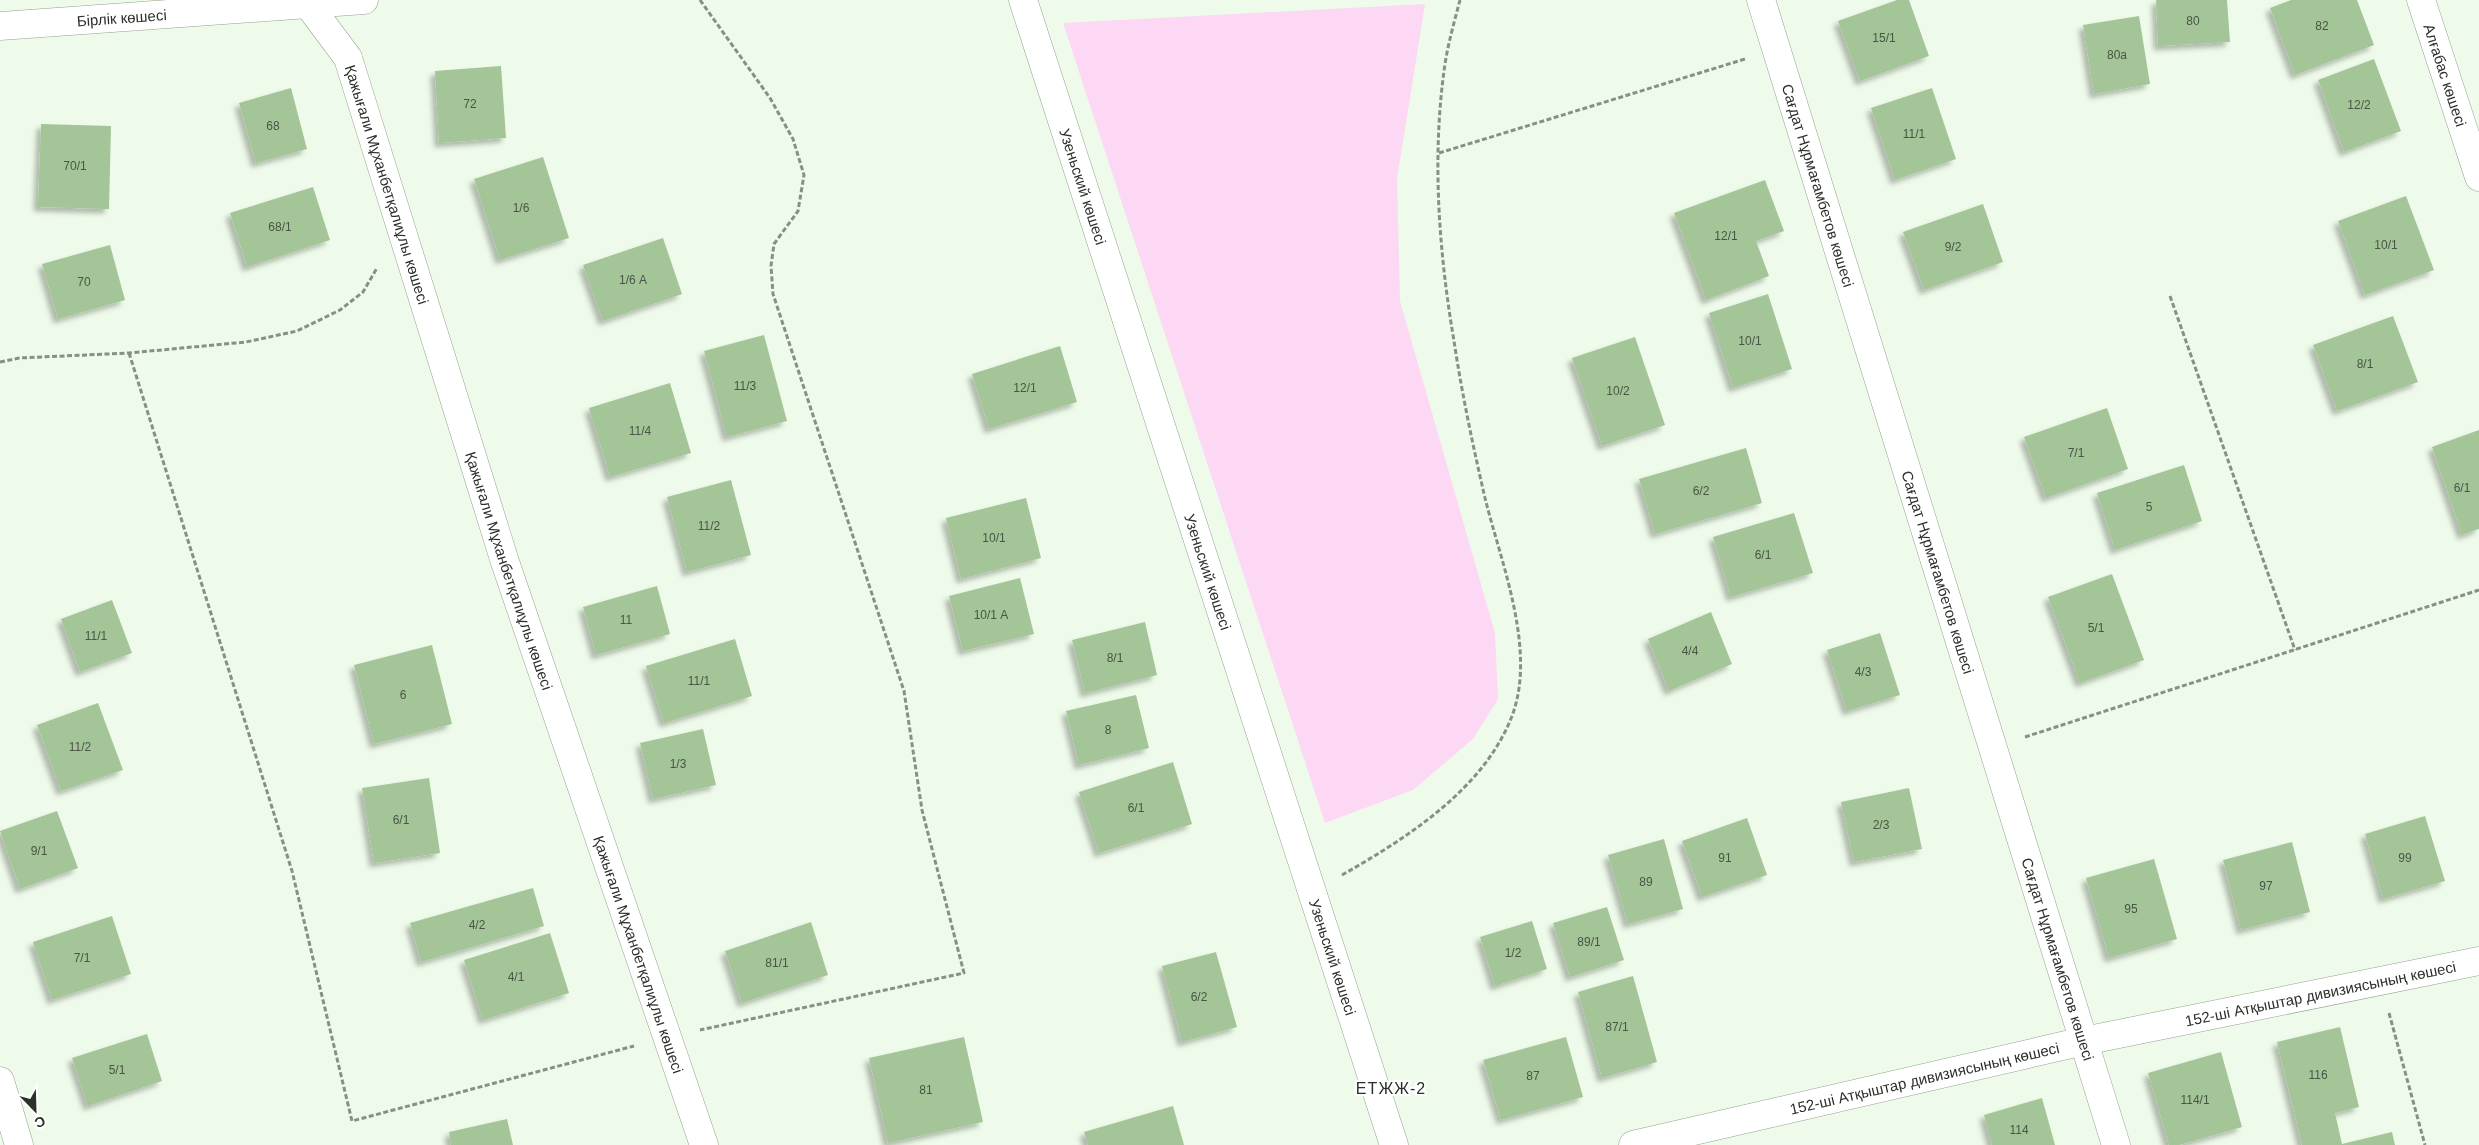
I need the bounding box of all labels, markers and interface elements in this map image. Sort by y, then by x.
street label: Бірлік көшесі [76,6,167,29]
house number: 80 [2186,14,2200,28]
house number: 82 [2315,19,2329,33]
street label: Алғабас көшесі [2421,22,2470,129]
house number: 15/1 [1872,31,1896,45]
house number: 80а [2107,48,2127,62]
street label: Қажығали Мұханбетқалиұлы көшесі [342,63,433,306]
street label: Сағдат Нұрмағамбетов көшесі [1779,82,1858,289]
house number: 72 [463,97,477,111]
house number: 12/2 [2347,98,2371,112]
house number: 68 [266,119,280,133]
street label: Узеньский көшесі [1057,126,1110,247]
house number: 11/1 [1903,127,1926,141]
house number: 70/1 [63,159,87,173]
house number: 1/6 [513,201,530,215]
house number: 68/1 [268,220,292,234]
house number: 12/1 [1714,229,1738,243]
house number: 10/1 [2374,238,2398,252]
house number: 9/2 [1945,240,1962,254]
house number: 1/6 А [619,273,647,287]
house number: 70 [77,275,91,289]
house number: 10/1 [1738,334,1762,348]
house number: 8/1 [2357,357,2374,371]
house number: 11/3 [734,379,757,393]
house number: 12/1 [1013,381,1037,395]
house number: 10/2 [1606,384,1630,398]
house number: 11/4 [629,424,652,438]
house number: 7/1 [2068,446,2085,460]
street label: Қажығали Мұханбетқалиұлы көшесі [463,449,556,692]
street label: Сағдат Нұрмағамбетов көшесі [1899,469,1978,676]
house number: 6/1 [2454,481,2471,495]
house number: 6/2 [1693,484,1710,498]
house number: 5 [2146,500,2153,514]
street label: Узеньский көшесі [1182,512,1235,632]
house number: 11/2 [698,519,721,533]
house number: 10/1 [982,531,1006,545]
house number: 6/1 [1755,548,1772,562]
house number: 10/1 А [974,608,1008,622]
house number: 11 [620,613,633,627]
house number: 5/1 [2088,621,2105,635]
house number: 11/1 [85,629,108,643]
house number: 4/4 [1682,644,1699,658]
house number: 8/1 [1107,651,1124,665]
house number: 4/3 [1855,665,1872,679]
house number: 11/1 [688,674,711,688]
house number: 6 [400,688,407,702]
house number: 8 [1105,723,1112,737]
house number: 11/2 [69,740,92,754]
house number: 1/3 [670,757,687,771]
house number: 6/1 [1128,801,1145,815]
house number: 6/1 [393,813,410,827]
house number: 2/3 [1873,818,1890,832]
street label: Қажығали Мұханбетқалиұлы көшесі [591,833,687,1075]
house number: 9/1 [31,844,48,858]
house number: 91 [1718,851,1732,865]
house number: 99 [2398,851,2412,865]
street label: Сағдат Нұрмағамбетов көшесі [2019,855,2098,1063]
house number: 89 [1639,875,1653,889]
house number: 97 [2259,879,2273,893]
street label: Узеньский көшесі [1306,897,1360,1017]
house number: 95 [2124,902,2138,916]
house number: 4/2 [469,918,486,932]
house number: 89/1 [1577,935,1601,949]
house number: 1/2 [1505,946,1522,960]
house number: 7/1 [74,951,91,965]
house number: 81/1 [765,956,789,970]
street label: 152-ші Атқыштар дивизиясының көшесі [2183,957,2457,1029]
house number: 4/1 [508,970,525,984]
house number: 6/2 [1191,990,1208,1004]
house number: 87/1 [1605,1020,1629,1034]
street label: 152-ші Атқыштар дивизиясының көшесі [1788,1039,2061,1117]
house number: 5/1 [109,1063,126,1077]
house number: 116 [2308,1068,2328,1082]
house number: 87 [1526,1069,1540,1083]
district label: ЕТЖЖ-2 [1356,1080,1426,1097]
house number: 81 [919,1083,933,1097]
north arrow [10,1085,60,1135]
house number: 114/1 [2180,1093,2210,1107]
text: С [32,1113,48,1131]
house number: 114 [2009,1123,2029,1137]

